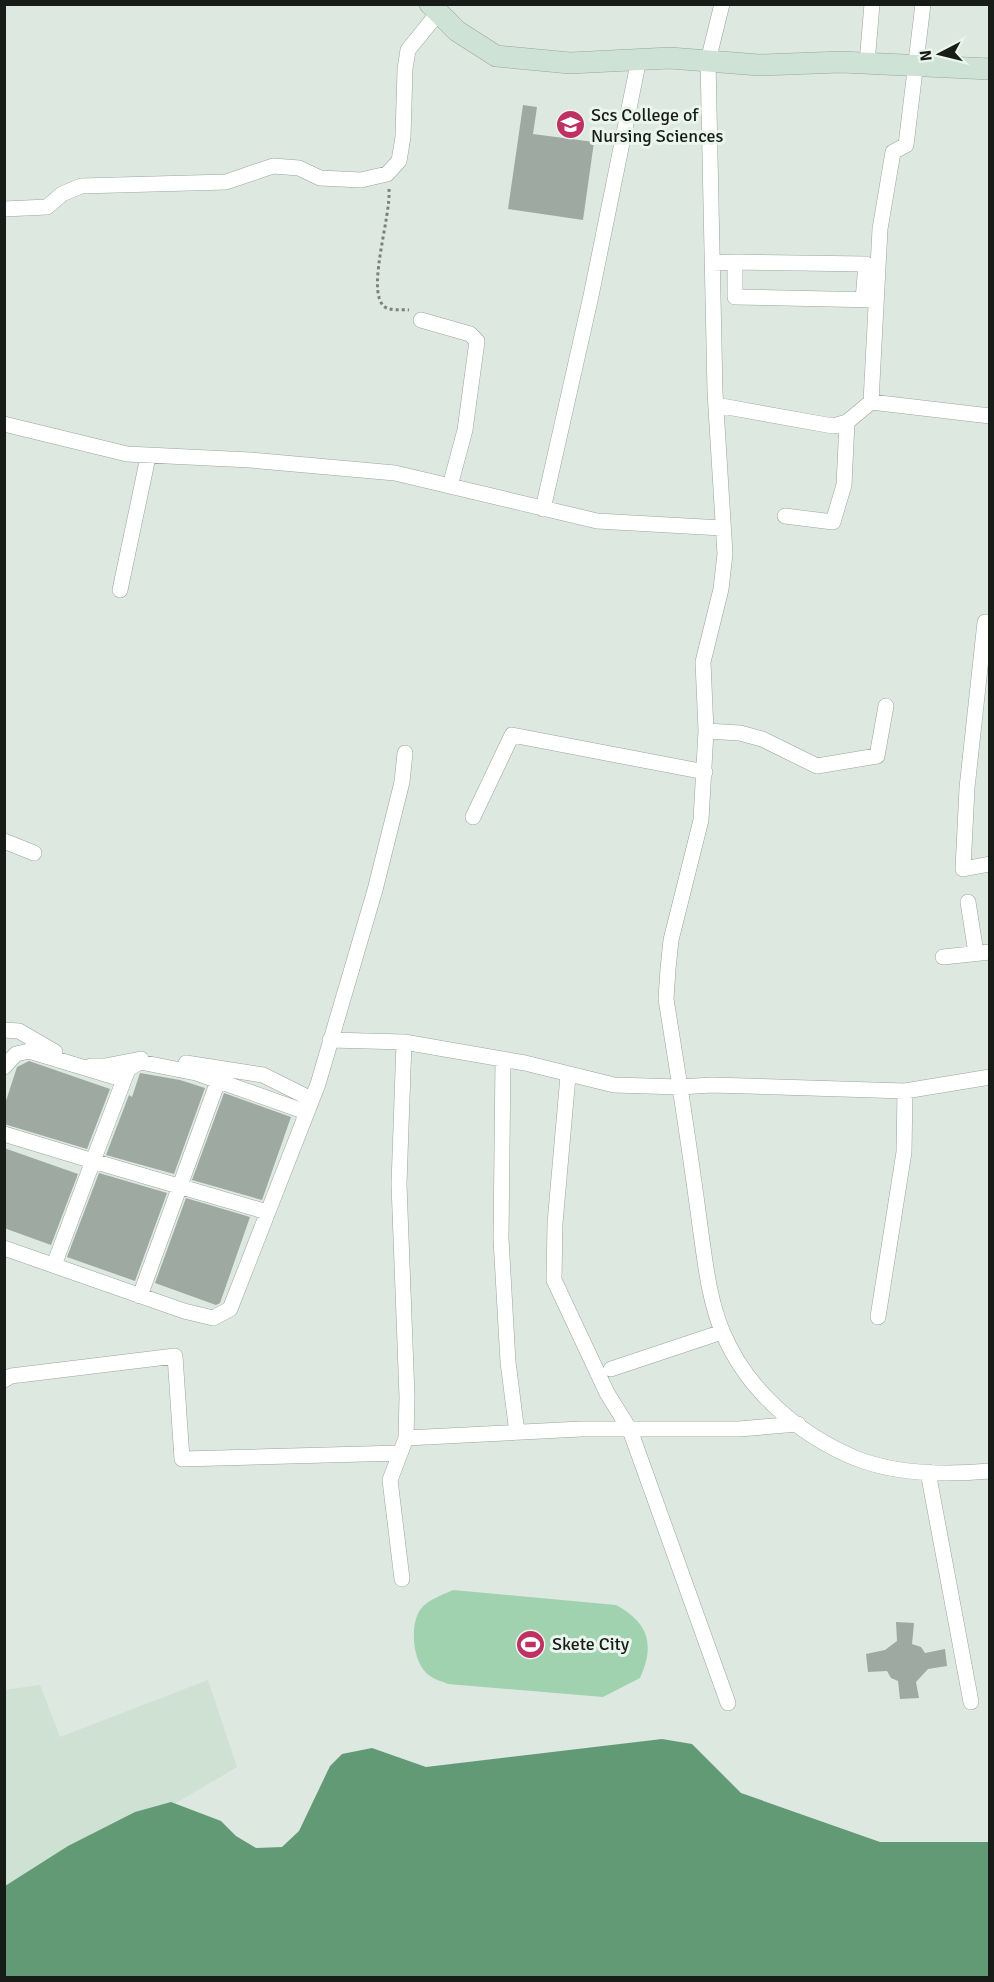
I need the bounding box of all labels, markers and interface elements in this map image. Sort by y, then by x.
north arrow [910,24,970,84]
text: N [916,49,937,62]
place label: Scs College of Nursing Sciences [591,104,724,147]
school or university icon: Scs College of Nursing Sciences [554,109,586,141]
sports icon: Skete City [515,1628,547,1660]
place label: Skete City [552,1633,630,1655]

